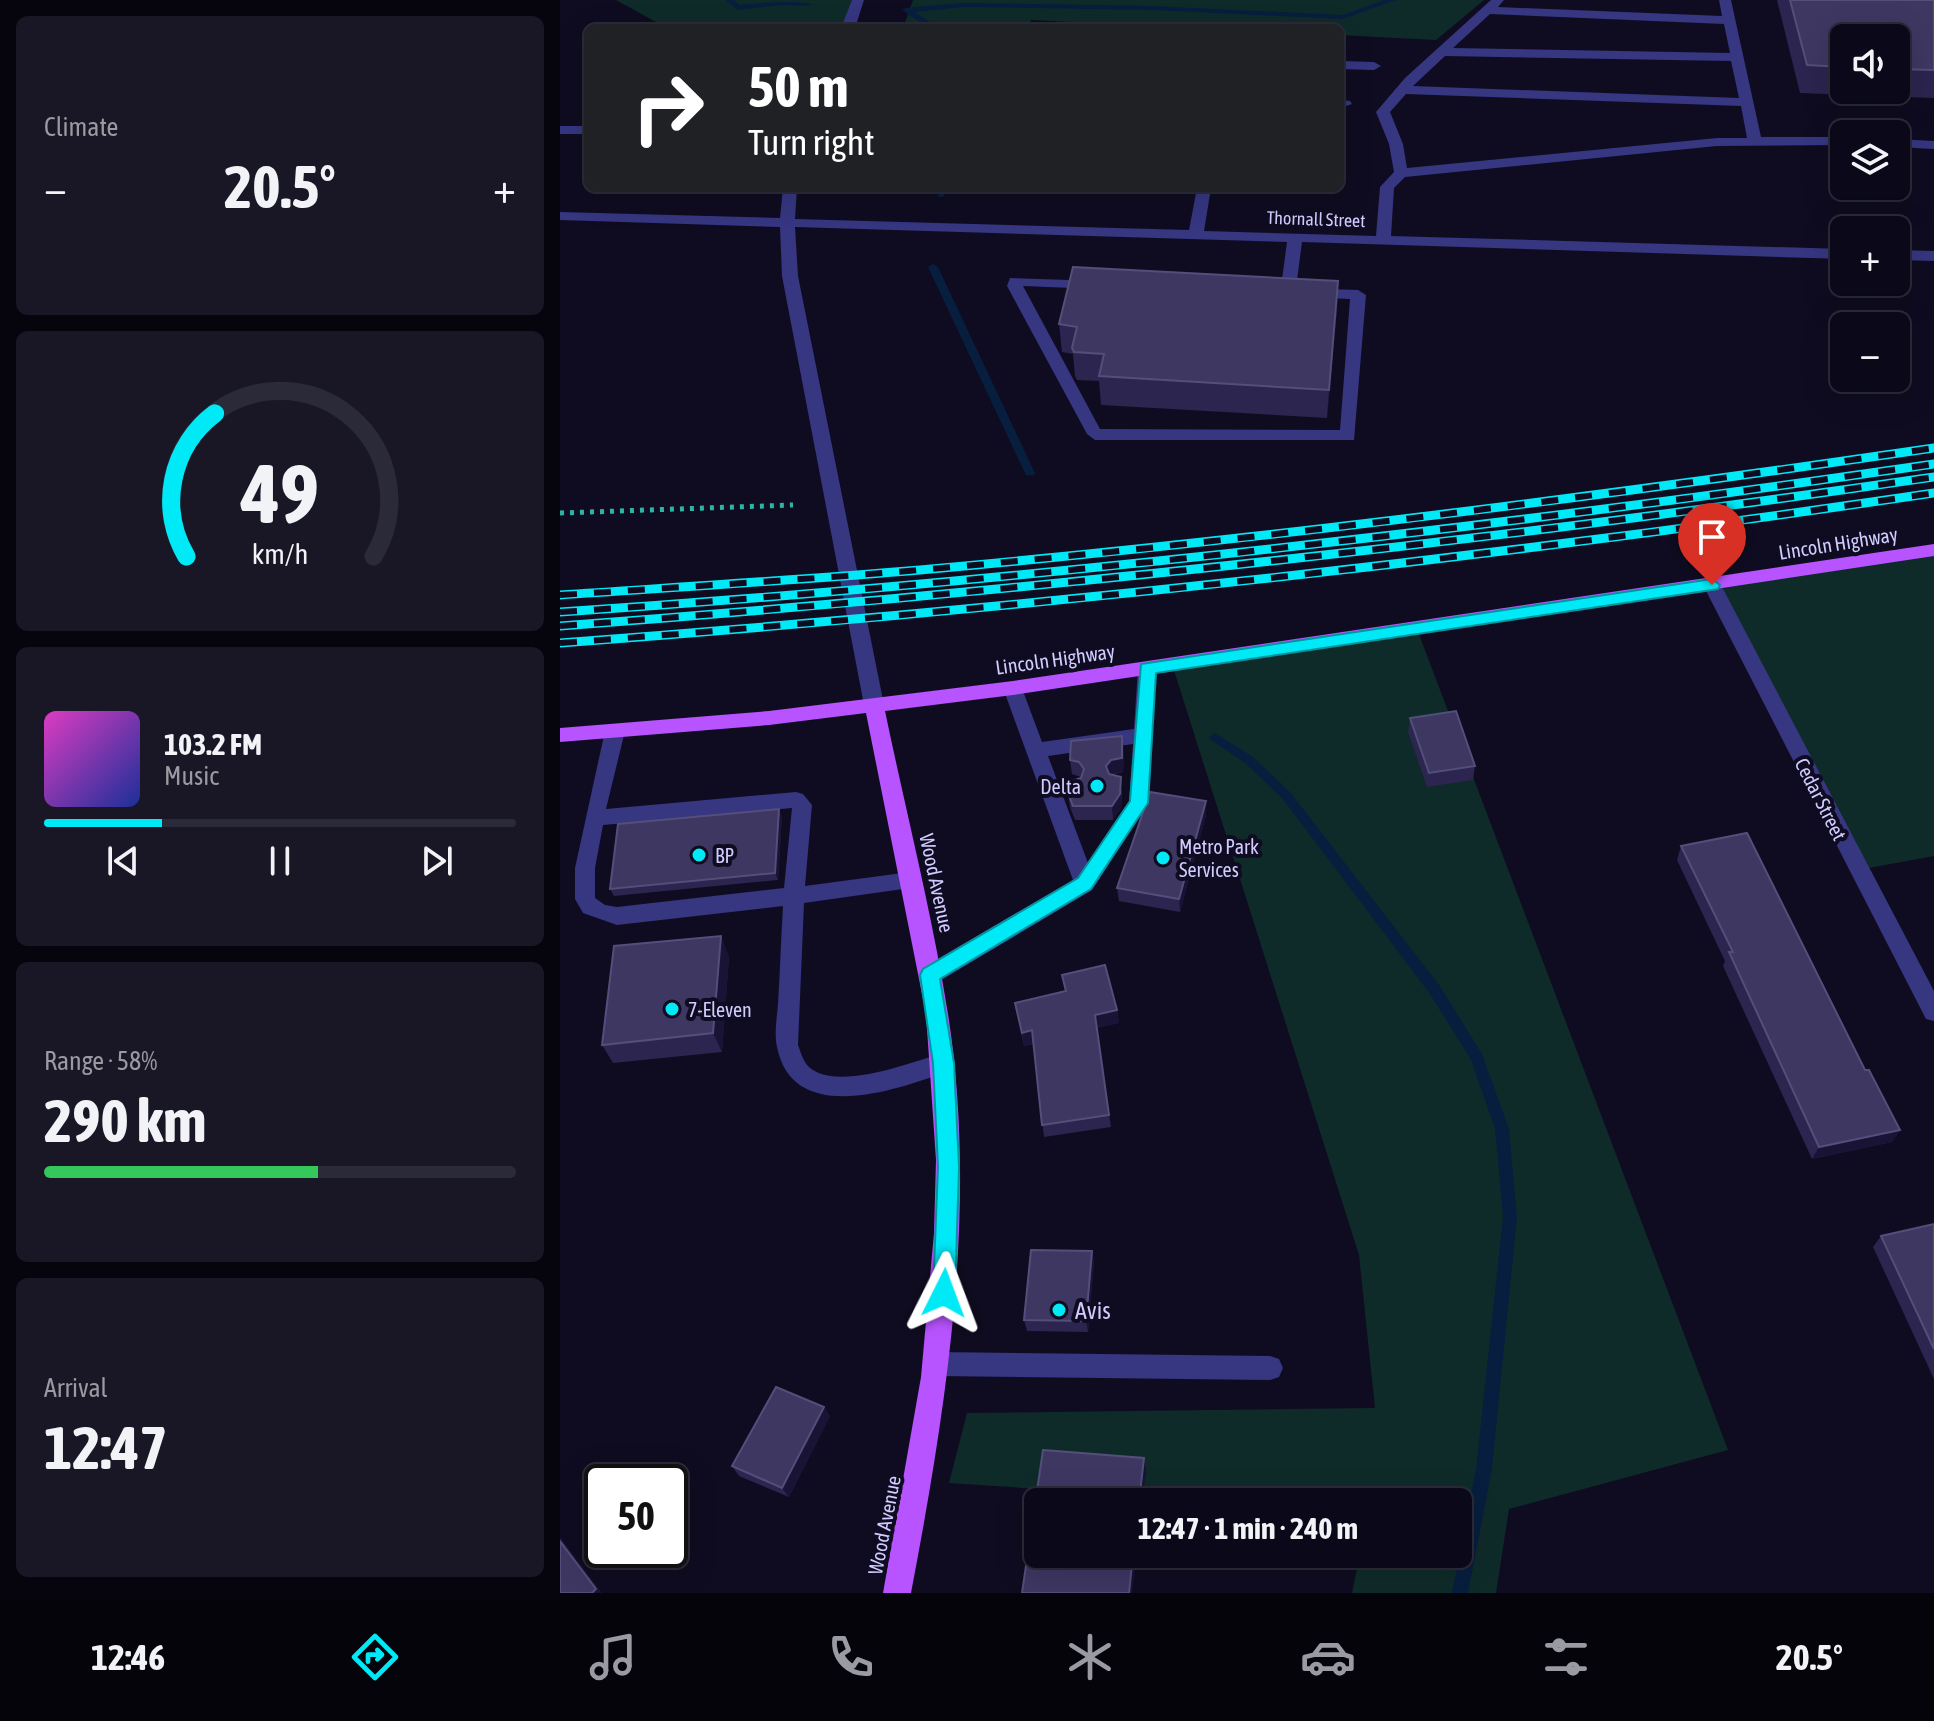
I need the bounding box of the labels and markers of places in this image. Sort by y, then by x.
pin [1678,503,1746,585]
place label: Delta [1040,775,1081,798]
marker: Delta [1088,777,1106,795]
place label: Metro Park Services [1179,835,1259,881]
place label: BP [715,844,734,867]
marker: BP [690,846,708,864]
marker: Metro Park Services [1154,849,1172,867]
place label: 7-Eleven [688,998,752,1021]
marker: 7-Eleven [663,1000,681,1018]
place label: Avis [1075,1297,1111,1324]
marker: Avis [1050,1301,1068,1319]

